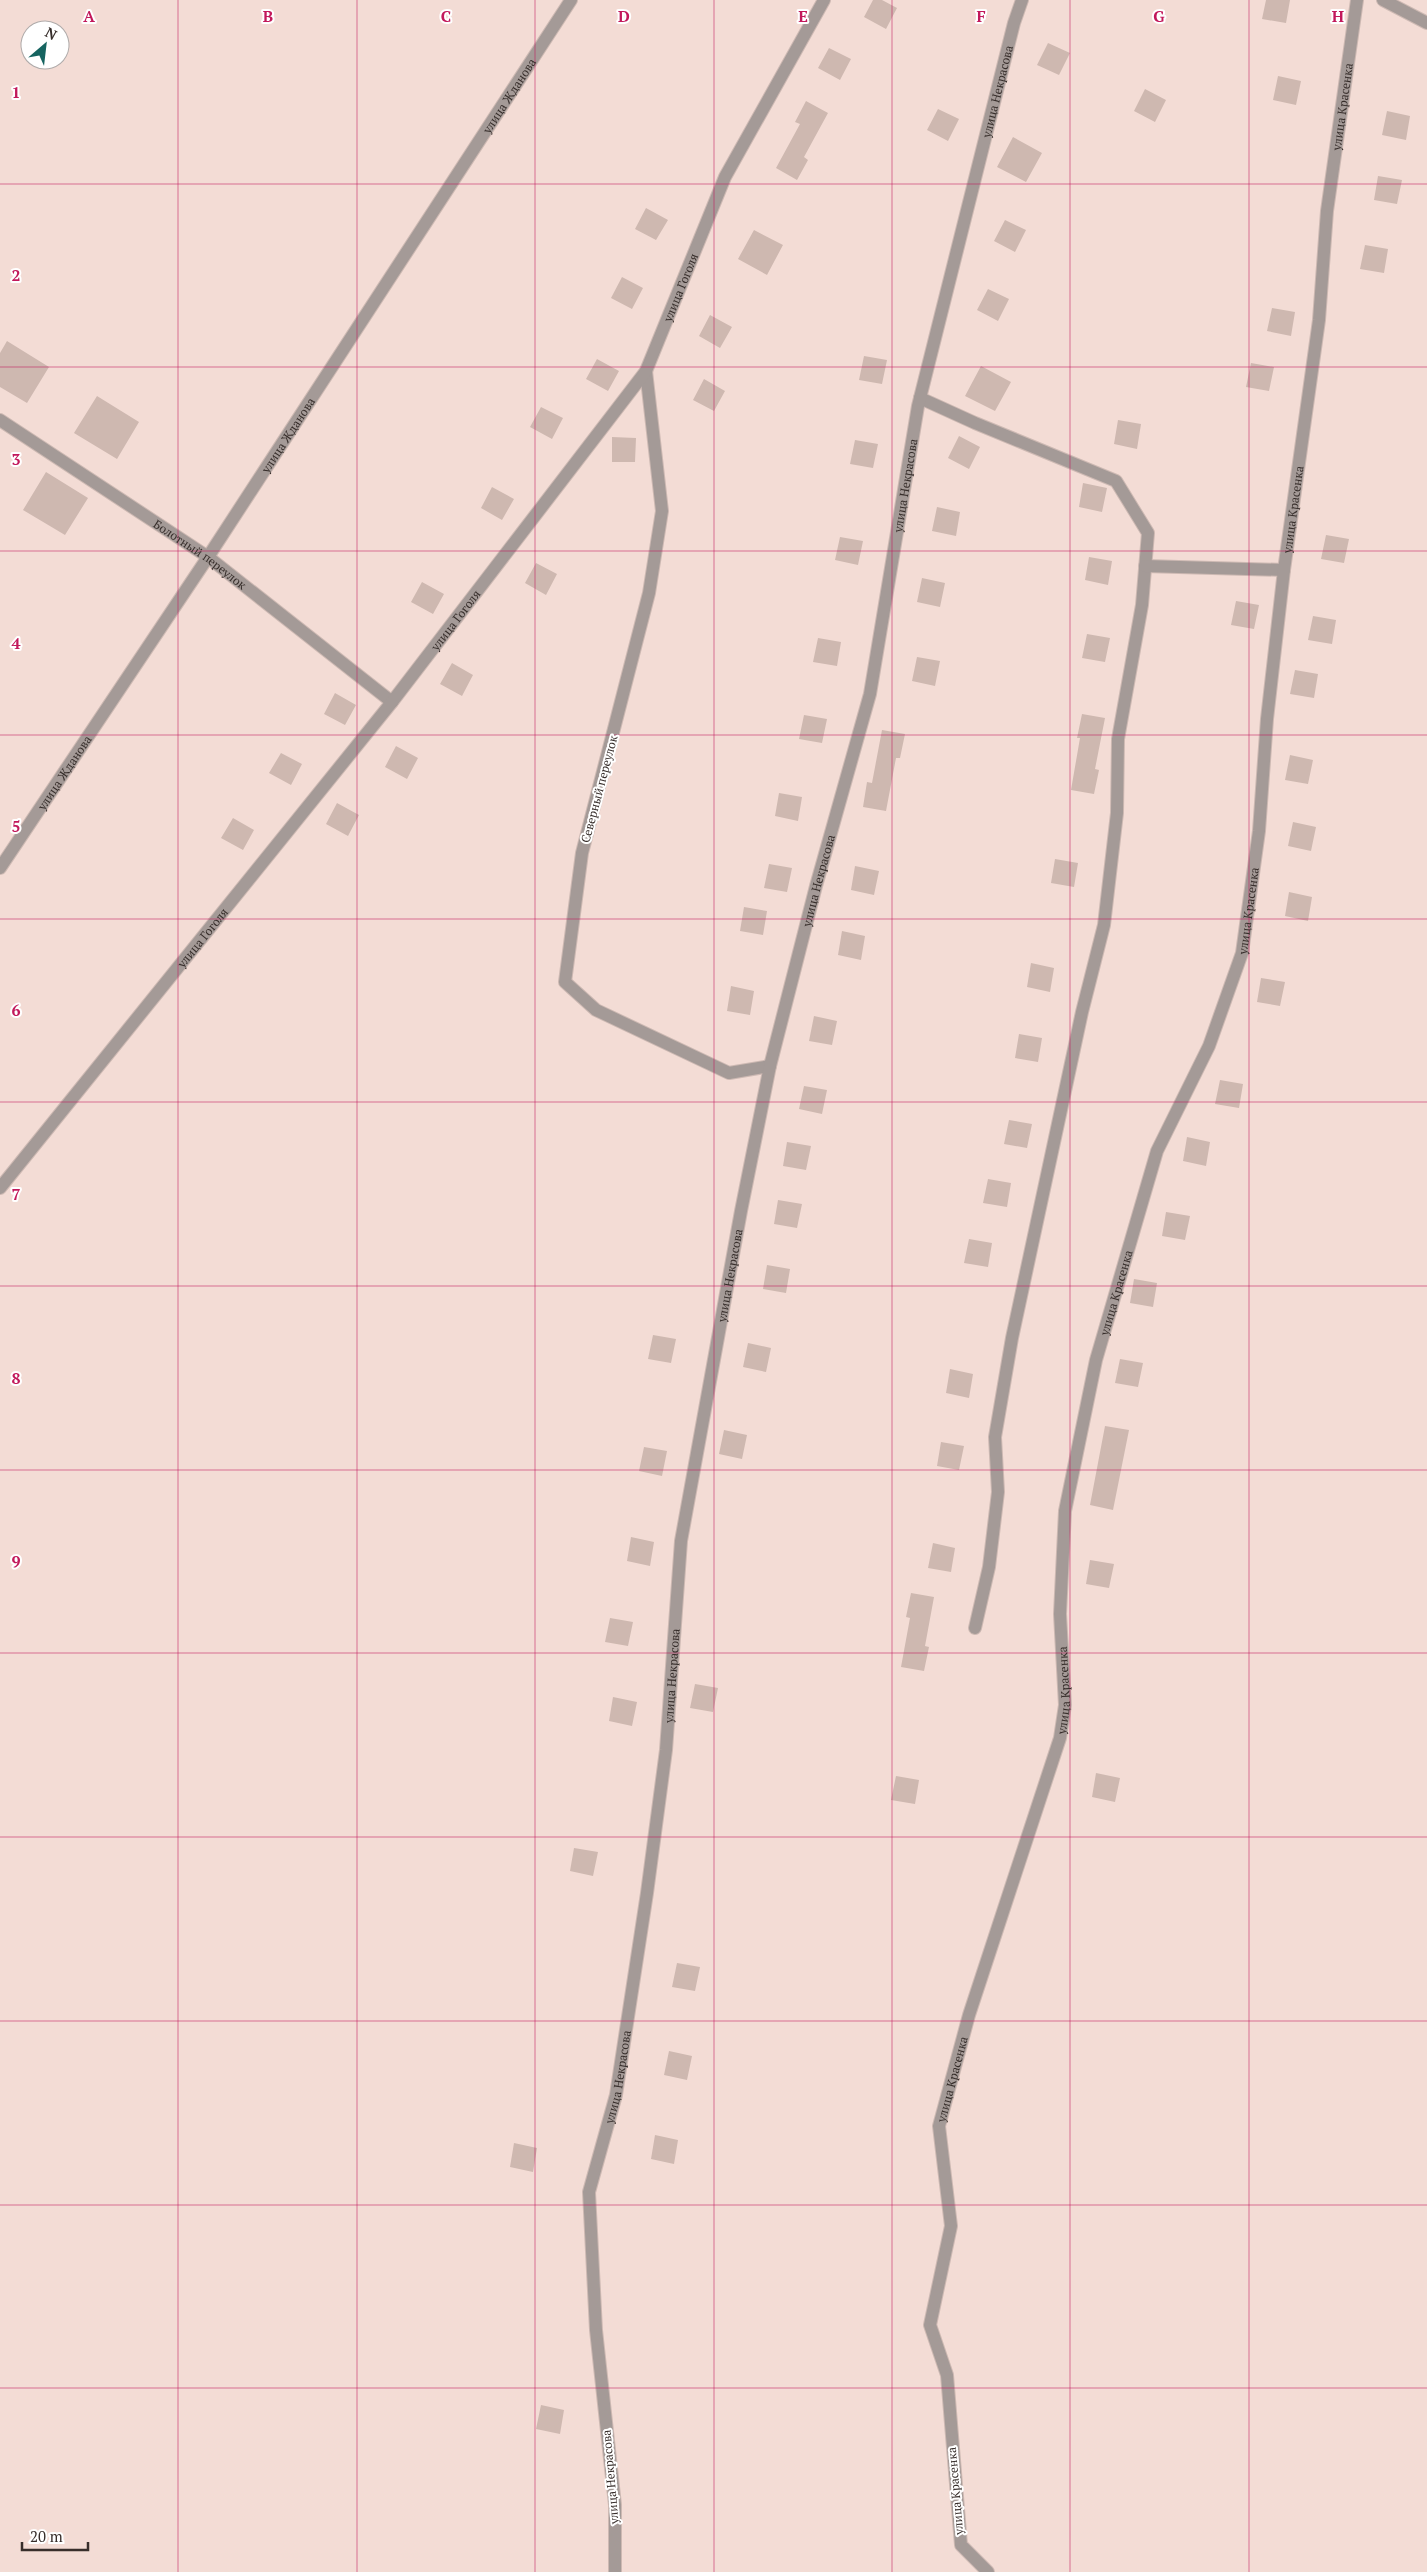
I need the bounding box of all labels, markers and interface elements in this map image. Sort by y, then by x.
text: A [83,5,95,27]
text: B [263,5,273,27]
text: C [441,5,451,27]
text: D [618,5,630,27]
text: E [798,5,808,27]
text: F [976,5,986,27]
text: G [1153,5,1165,27]
text: H [1332,5,1344,27]
north arrow [20,20,70,70]
text: N [42,22,61,44]
street label: улица Некрасова [978,44,1016,140]
street label: улица Жданова [478,55,539,137]
street label: улица Красенка [1328,62,1355,152]
text: 1 [11,81,21,103]
street label: улица Гоголя [659,251,701,325]
text: 2 [11,264,21,286]
street label: улица Жданова [257,394,318,476]
street label: улица Некрасова [889,438,920,534]
text: 3 [11,448,21,470]
street label: улица Красенка [1279,465,1306,555]
street label: Болотный переулок [151,516,250,592]
street label: улица Гоголя [426,586,483,654]
text: 4 [11,632,21,654]
street label: улица Жданова [33,732,94,813]
street label: Северный переулок [577,733,621,844]
text: 5 [11,815,21,837]
street label: улица Некрасова [798,833,838,929]
street label: улица Красенка [1234,866,1261,956]
street label: улица Гоголя [173,904,231,971]
text: 6 [11,999,21,1021]
text: 7 [11,1183,21,1205]
street label: улица Некрасова [713,1228,745,1324]
street label: улица Красенка [1096,1248,1135,1338]
text: 8 [11,1367,21,1389]
text: 9 [11,1550,21,1572]
street label: улица Некрасова [660,1628,682,1724]
street label: улица Красенка [1053,1646,1073,1736]
street label: улица Некрасова [601,2029,633,2126]
street label: улица Красенка [933,2035,970,2125]
street label: улица Некрасова [598,2429,622,2526]
street label: улица Красенка [944,2447,966,2536]
scale bar [22,2520,89,2552]
text: 20 m [30,2526,63,2546]

